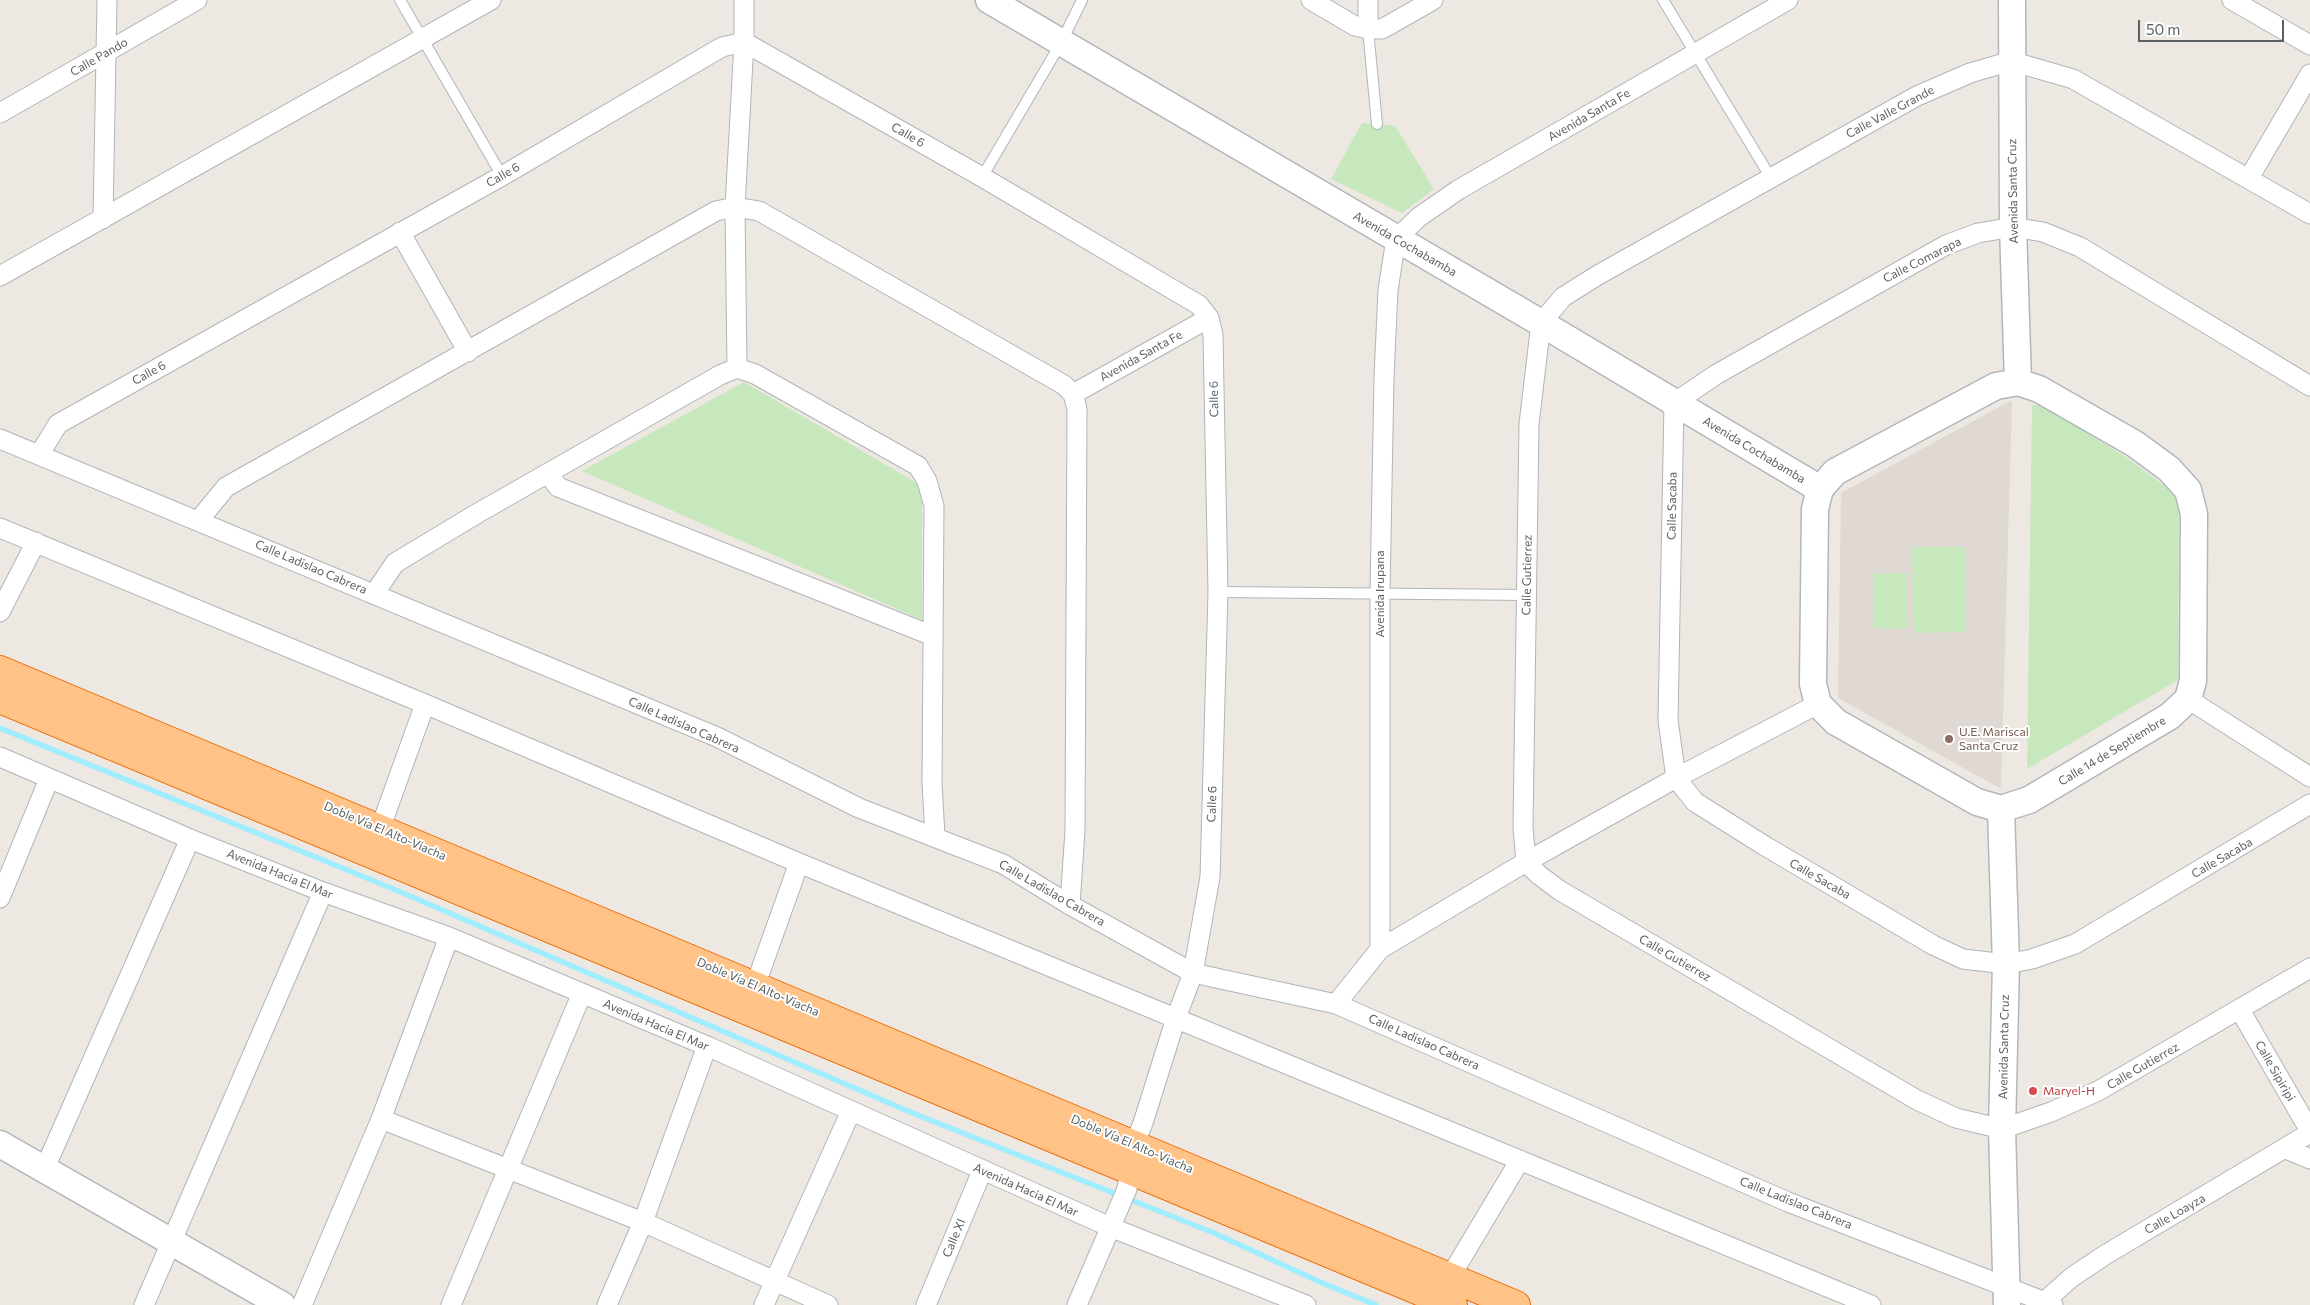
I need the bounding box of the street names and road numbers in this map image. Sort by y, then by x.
street label: Calle Pando [68,35,130,79]
street label: Calle Valle Grande [1843,83,1937,141]
street label: Avenida Santa Fe [1545,86,1633,144]
street label: Calle 6 [889,120,927,150]
street label: Avenida Santa Cruz [2005,138,2021,244]
street label: Calle 6 [484,160,522,190]
street label: Avenida Cochabamba [1351,208,1459,280]
street label: Calle Comarapa [1881,234,1963,286]
street label: Avenida Santa Fe [1097,327,1185,385]
street label: Calle 6 [130,358,168,388]
street label: Calle 6 [1206,381,1222,417]
street label: Avenida Cochabamba [1700,414,1808,486]
street label: Calle Sacaba [1664,472,1680,540]
street label: Calle Gutierrez [1519,535,1535,615]
street label: Calle Ladislao Cabrera [253,537,369,597]
street label: Avenida Irupana [1373,551,1387,637]
street label: Calle Ladislao Cabrera [626,694,742,756]
street label: Calle 14 de Septiembre [2056,713,2168,789]
street label: Calle 6 [1204,786,1220,822]
street label: Doble Vía El Alto-Viacha [322,799,448,863]
street label: Calle Sacaba [2189,835,2255,881]
street label: Avenida Hacia El Mar [225,846,335,902]
street label: Calle Sacaba [1787,856,1853,902]
street label: Calle Ladislao Cabrera [996,857,1108,929]
street label: Calle Gutierrez [1636,932,1714,984]
street label: Doble Vía El Alto-Viacha [695,955,821,1019]
street label: Avenida Santa Cruz [1996,994,2012,1100]
street label: Avenida Hacia El Mar [601,996,711,1054]
street label: Calle Ladislao Cabrera [1366,1011,1482,1073]
street label: Calle Sipiripi [2252,1038,2298,1104]
street label: Calle Gutierrez [2104,1040,2182,1092]
street label: Doble Vía El Alto-Viacha [1069,1112,1195,1176]
street label: Avenida Hacia El Mar [971,1160,1081,1220]
street label: Calle Ladislao Cabrera [1738,1174,1854,1232]
street label: Calle Loayza [2142,1191,2208,1237]
street label: Calle XI [939,1216,969,1260]

